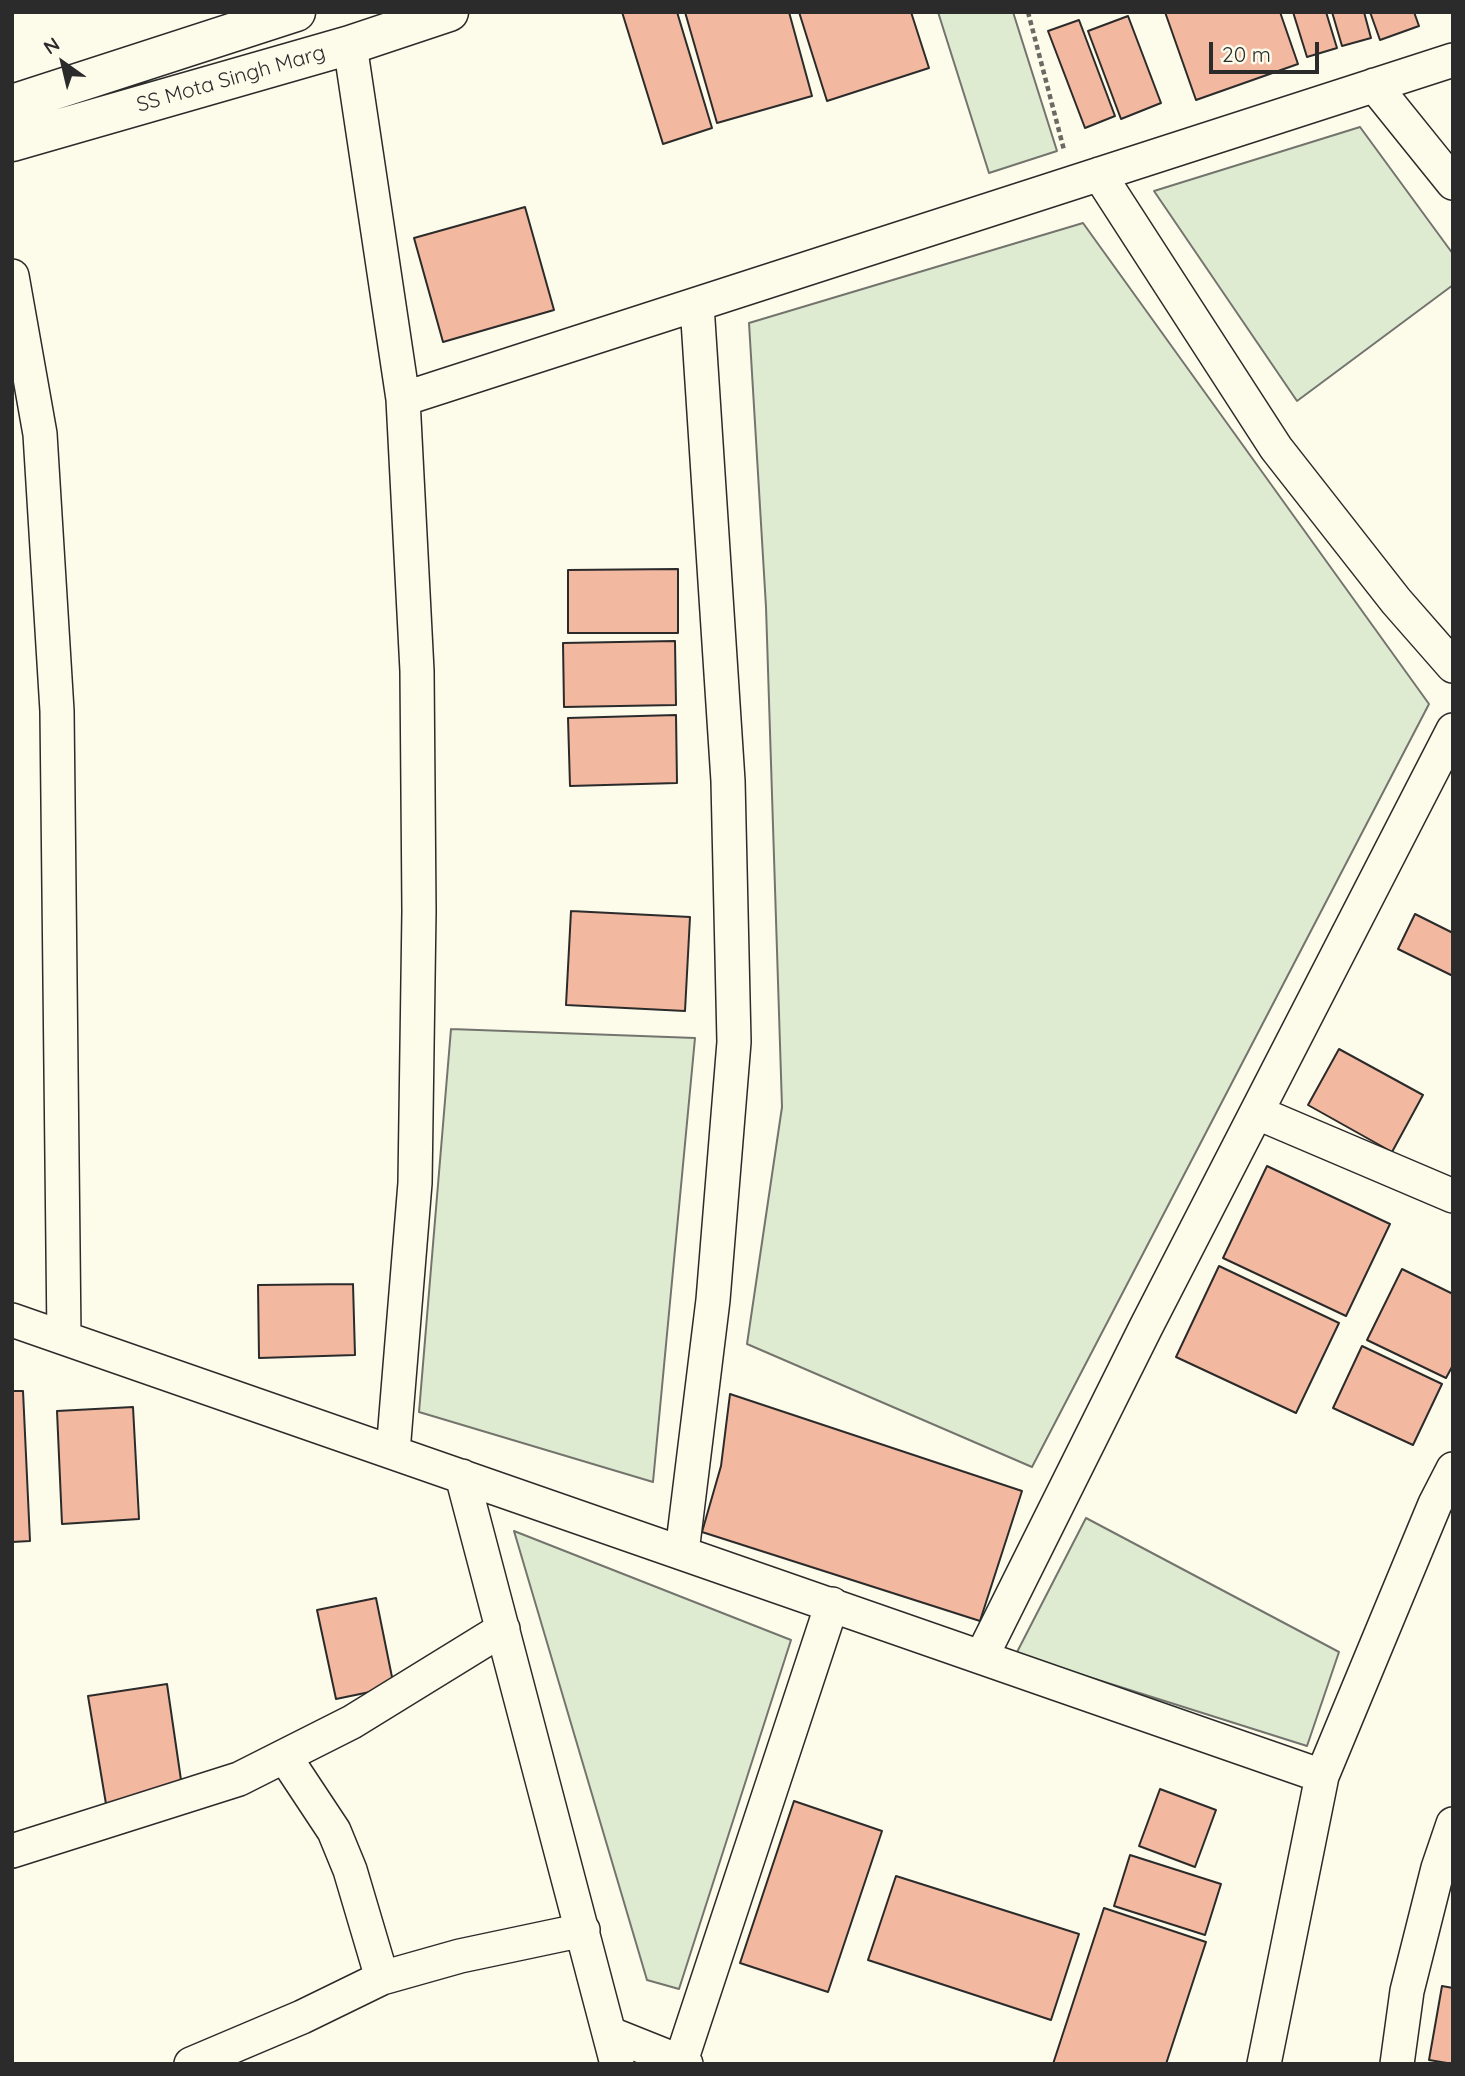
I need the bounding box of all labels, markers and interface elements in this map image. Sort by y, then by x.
north arrow [28,28,98,98]
scale bar [1213,28,1323,72]
text: N [39,32,64,59]
street label: SS Mota Singh Marg [134,40,328,118]
text: 20 m [1222,41,1271,67]

